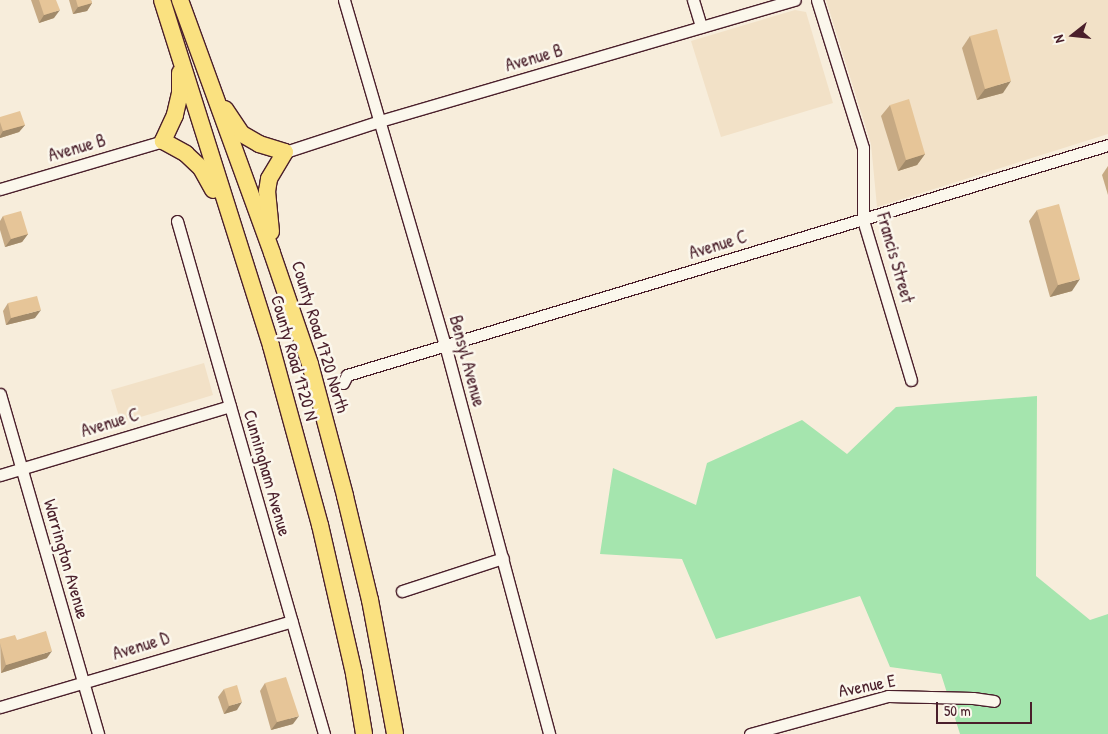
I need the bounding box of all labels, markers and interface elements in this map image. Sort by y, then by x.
north arrow [1048,10,1098,60]
text: N [1048,33,1068,45]
street label: Avenue B [503,39,565,77]
street label: Avenue B [46,129,108,167]
street label: Francis Street [872,210,918,306]
street label: Avenue C [686,226,750,264]
street label: County Road 1720 North [287,258,353,416]
street label: County Road 1720 N [266,293,322,423]
street label: Bensyl Avenue [444,313,490,409]
street label: Avenue C [78,404,142,442]
street label: Cunningham Avenue [239,407,295,539]
street label: Warrington Avenue [39,497,93,621]
street label: Avenue D [110,627,172,665]
street label: Avenue E [837,670,897,702]
scale bar [938,692,1034,724]
text: 50 m [944,700,971,721]

